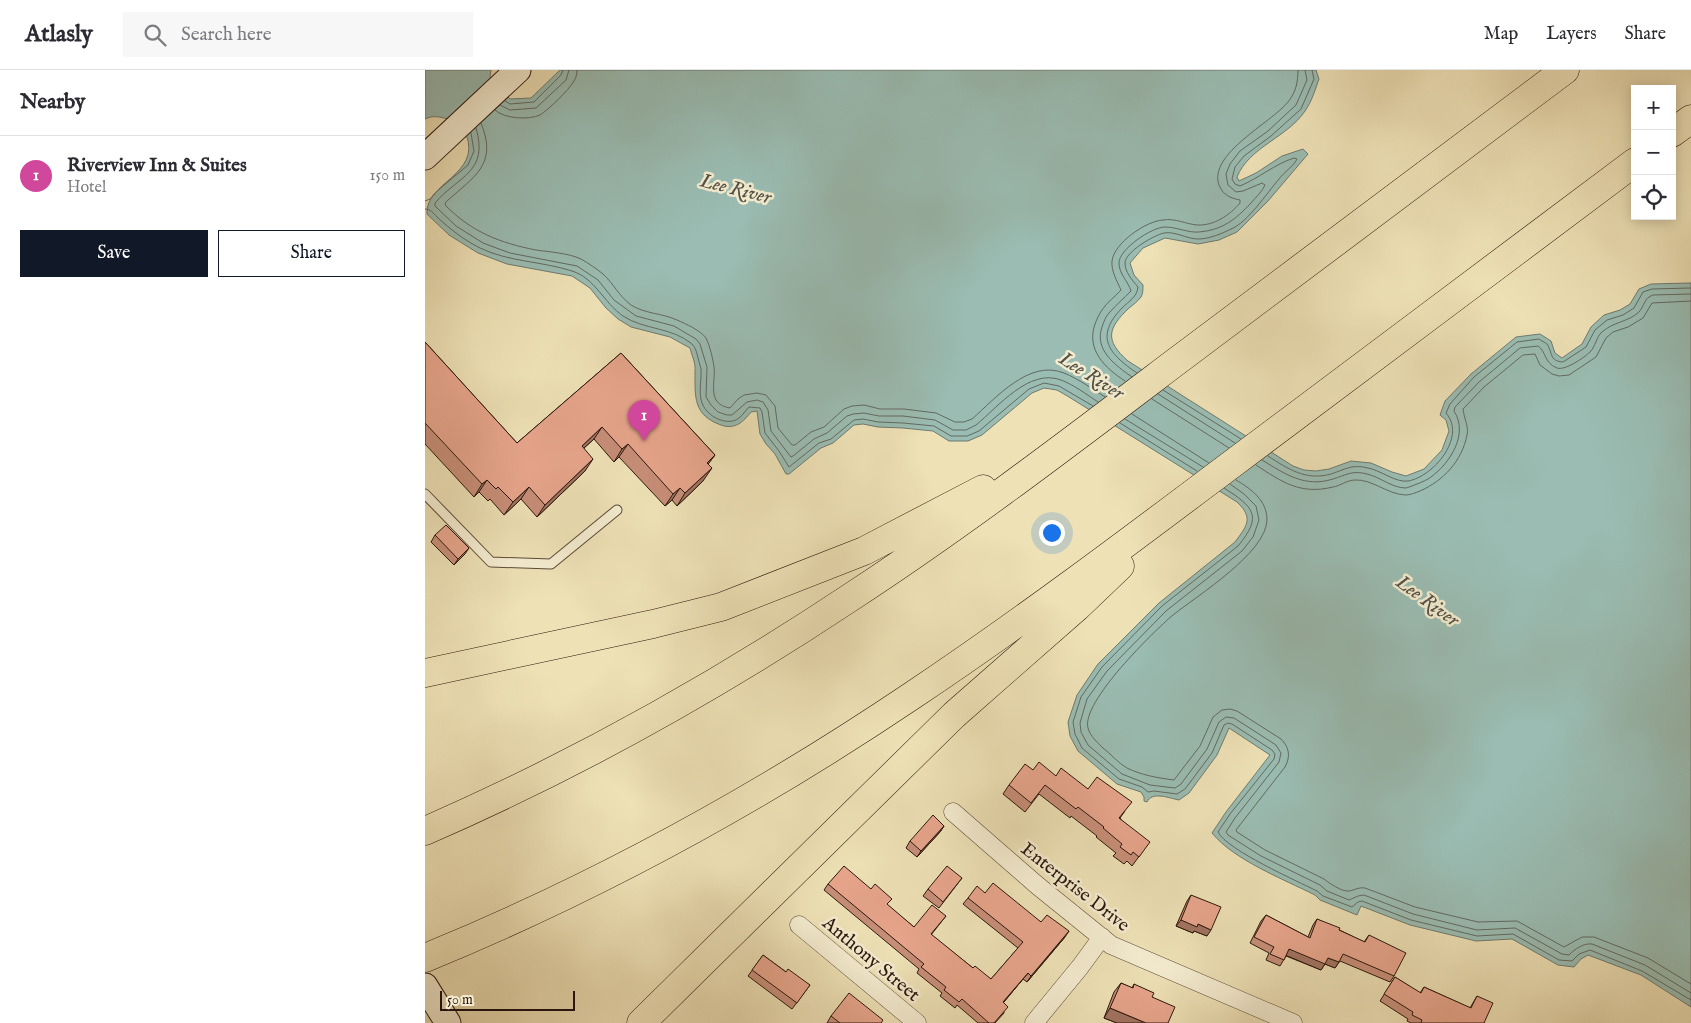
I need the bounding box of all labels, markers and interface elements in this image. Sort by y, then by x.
search box [123,12,473,57]
text: Atlasly [25,19,93,50]
icon: search [141,21,169,49]
text: Search here [181,23,271,47]
text: Map [1484,23,1518,46]
text: Layers [1546,23,1597,46]
text: Share [1625,23,1666,46]
map controls [1631,85,1676,220]
button: + [1631,85,1676,130]
text: Nearby [20,89,85,116]
button: − [1631,130,1676,175]
text: Riverview Inn & Suites [67,154,247,178]
text: 1 [33,166,39,186]
text: 150 m [370,166,405,186]
water label: Lee River [697,168,775,211]
button: locate [1631,175,1676,220]
text: Hotel [67,178,106,198]
button: Save [20,230,208,277]
button: Share [218,230,405,277]
water label: Lee River [1053,346,1130,407]
pin: 1 [628,400,660,441]
your location [1039,520,1065,546]
water label: Lee River [1390,569,1465,633]
street label: Enterprise Drive [1016,838,1134,938]
street label: Anthony Street [816,911,925,1008]
scale bar [440,988,575,1011]
text: 50 m [447,991,473,1009]

